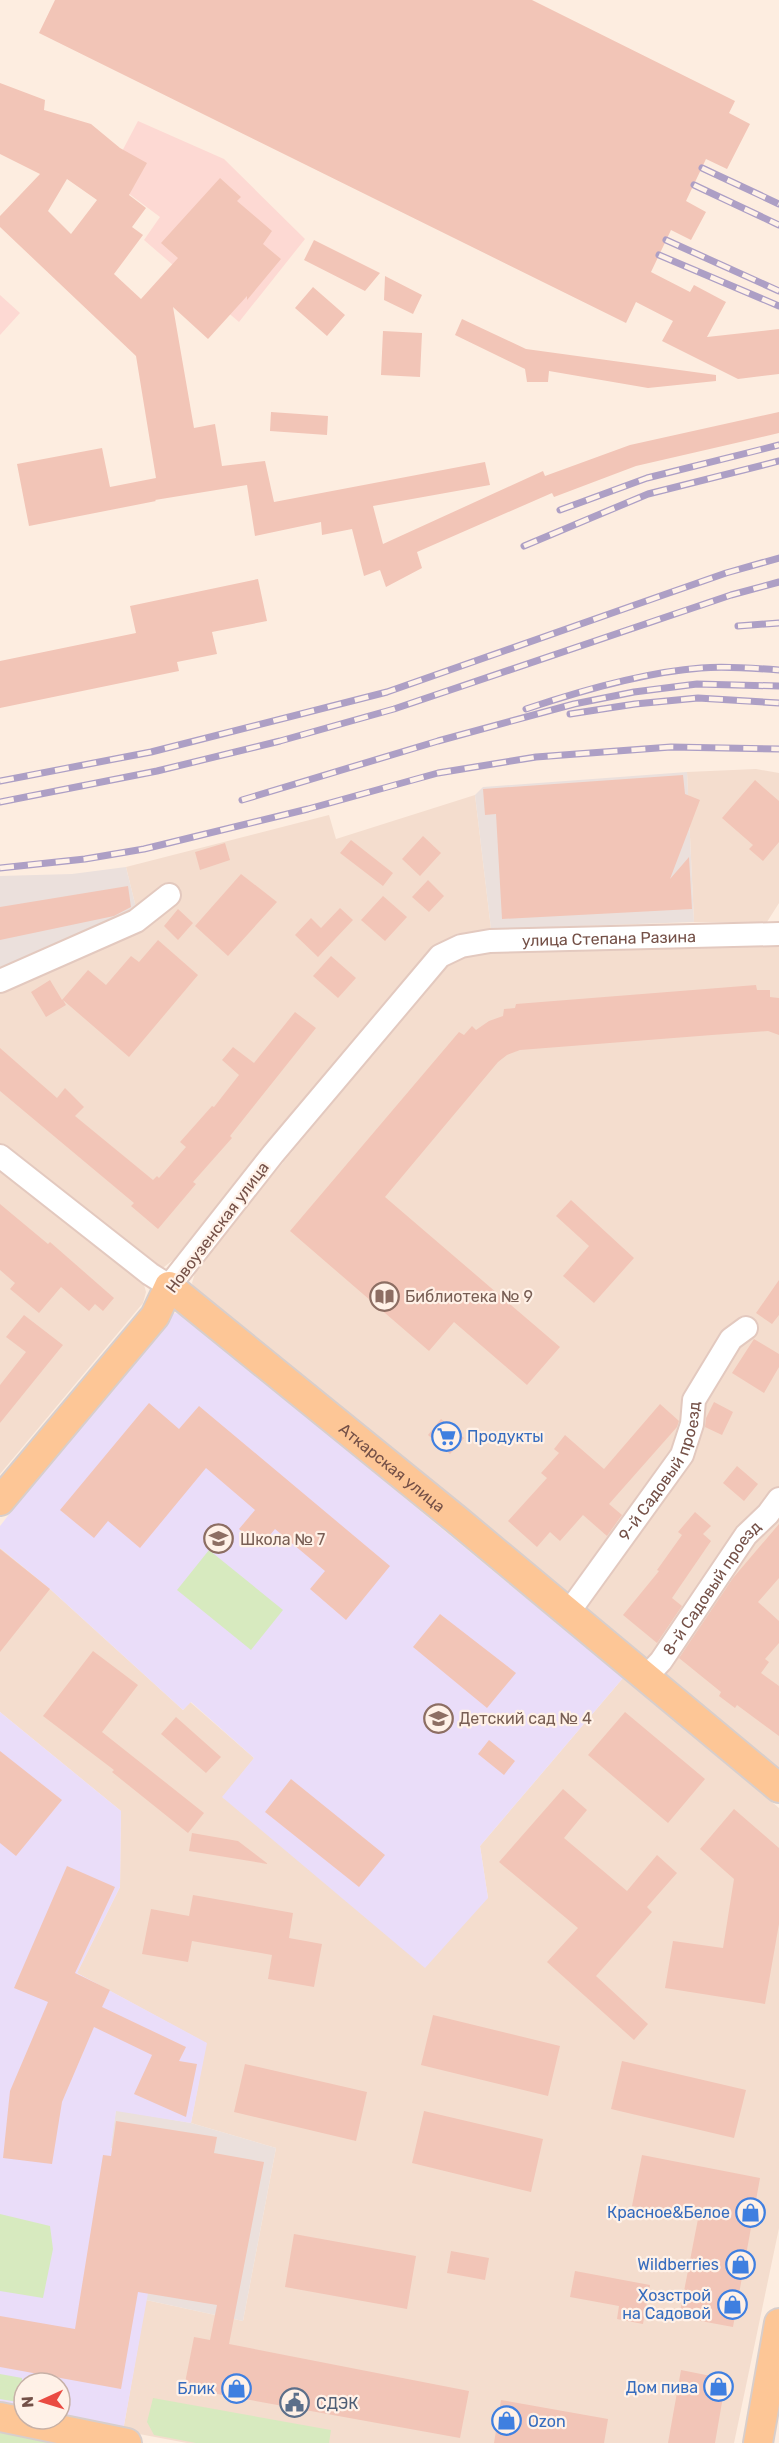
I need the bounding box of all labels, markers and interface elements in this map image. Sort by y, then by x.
street label: улица Степана Разина [522,927,696,950]
street label: Новоузенская улица [162,1158,273,1297]
library icon: Библиотека № 9 [368,1280,400,1312]
place label: Библиотека № 9 [405,1287,533,1306]
street label: 9-й Садовый проезд [615,1400,704,1544]
street label: Аткарская улица [335,1419,449,1516]
supermarket icon: Продукты [430,1420,462,1452]
place label: Продукты [467,1427,544,1446]
street label: 8-й Садовый проезд [659,1517,765,1659]
school or university icon: Школа № 7 [203,1523,235,1555]
place label: Школа № 7 [240,1530,325,1549]
school or university icon: Детский сад № 4 [422,1702,454,1734]
place label: Детский сад № 4 [459,1709,592,1728]
shop icon: Красное&Белое [735,2196,767,2228]
place label: Красное&Белое [607,2203,730,2222]
shop icon: Wildberries [724,2248,756,2280]
place label: Wildberries [637,2255,719,2274]
place label: Хозстрой на Садовой [622,2286,711,2323]
shop icon: Хозстрой на Садовой [716,2288,748,2320]
north arrow [12,2371,72,2431]
shop icon: Дом пива [703,2371,735,2403]
shop icon: Блик [220,2372,252,2404]
place label: Дом пива [626,2378,698,2397]
place label: Блик [177,2379,215,2398]
public building icon: СДЭК [279,2387,311,2419]
place label: СДЭК [316,2394,358,2413]
text: N [18,2396,37,2408]
shop icon: Ozon [491,2405,523,2437]
place label: Ozon [528,2412,566,2431]

